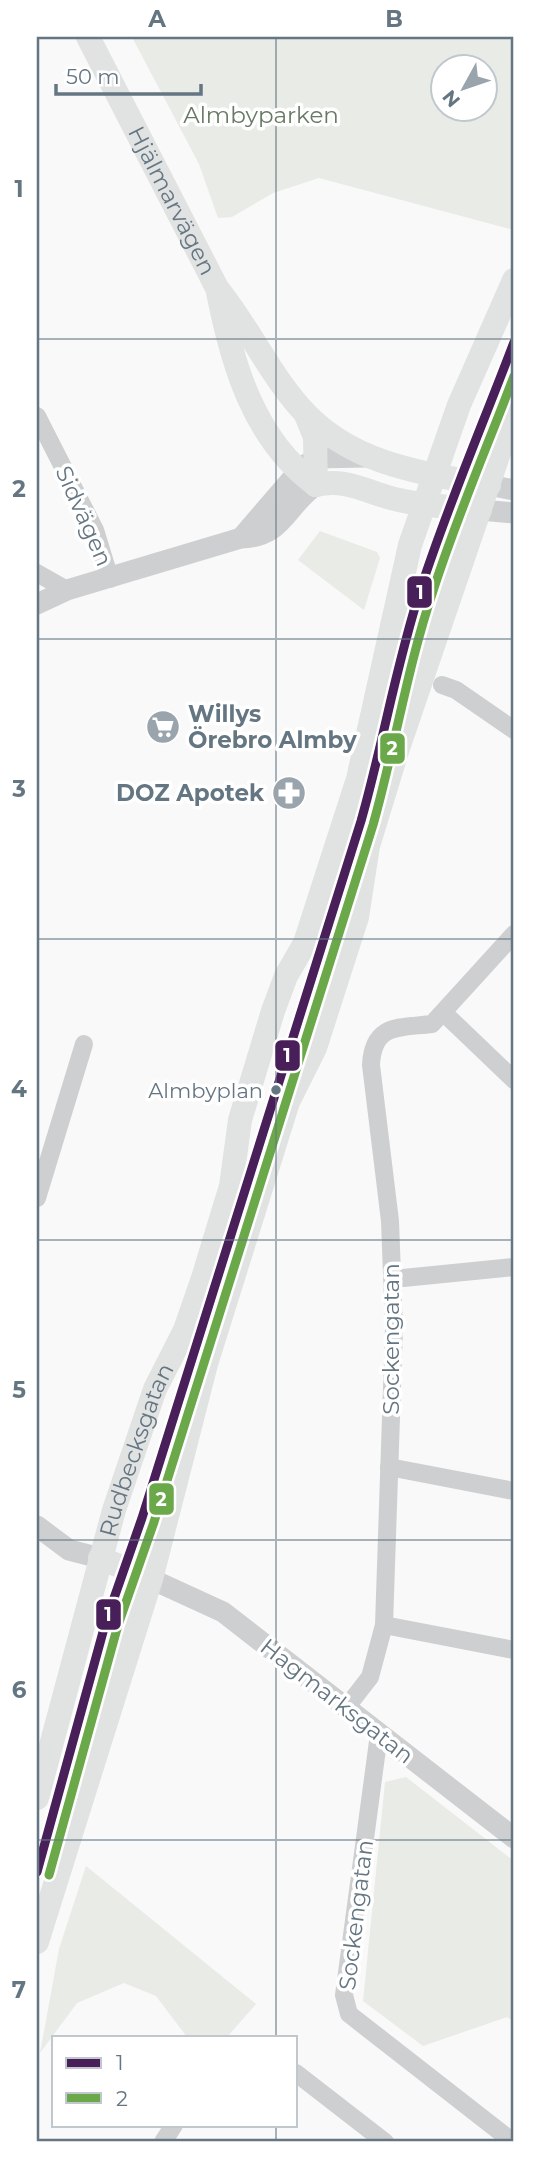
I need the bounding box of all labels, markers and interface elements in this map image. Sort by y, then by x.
text: A [147,5,166,33]
text: B [385,5,403,33]
scale bar [56,52,201,96]
north arrow [428,52,498,122]
text: 50 m [66,64,120,89]
text: N [438,85,465,112]
park label: Almbyparken [183,101,339,129]
street label: Hjälmarvägen [122,121,222,280]
text: 1 [14,175,24,203]
street label: Sidvägen [50,462,118,570]
text: 2 [12,475,26,503]
line badge: 1 [406,575,433,609]
text: 1 [416,581,424,604]
place label: Willys Örebro Almby [188,700,357,754]
supermarket icon: Willys Örebro Almby [144,708,182,746]
line badge: 2 [379,732,406,765]
text: 2 [386,737,398,760]
pharmacy icon: DOZ Apotek [270,774,308,812]
text: 3 [11,775,26,803]
place label: DOZ Apotek [116,779,265,807]
line badge: 1 [274,1039,301,1072]
text: 1 [283,1044,291,1067]
text: 4 [11,1075,27,1103]
place label: Almbyplan [148,1078,263,1103]
marker: Almbyplan [269,1083,283,1097]
street label: Sockengatan [377,1263,405,1415]
street label: Rudbecksgatan [93,1358,180,1540]
text: 5 [12,1376,26,1404]
line badge: 2 [148,1482,175,1516]
text: 2 [155,1488,167,1511]
line badge: 1 [95,1598,122,1631]
text: 1 [104,1603,112,1626]
street label: Hagmarksgatan [255,1632,419,1770]
text: 6 [12,1676,27,1704]
street label: Sockengatan [333,1838,379,1992]
text: 7 [12,1976,26,2004]
legend [52,2036,298,2126]
text: 1 [116,2050,124,2075]
text: 2 [116,2086,128,2111]

